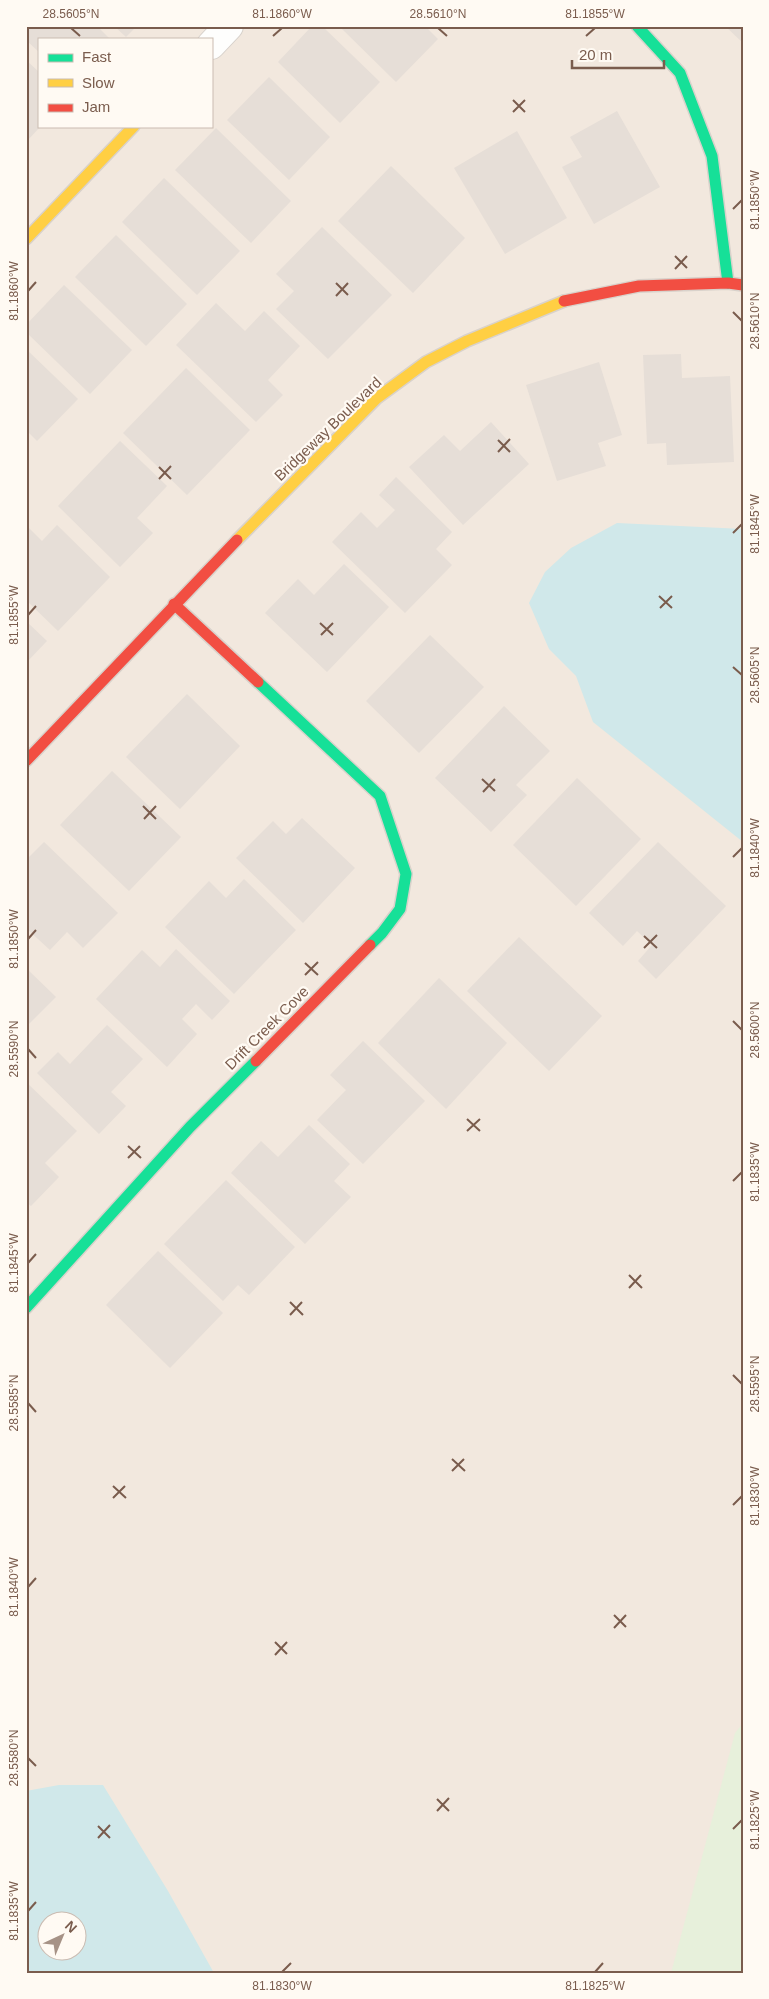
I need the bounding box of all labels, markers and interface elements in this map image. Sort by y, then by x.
text: 28.5605°N [43,7,99,21]
text: 81.1860°W [252,7,312,21]
text: 28.5610°N [410,7,466,21]
text: 81.1855°W [565,7,625,21]
legend [38,38,212,128]
scale bar [572,38,664,70]
text: 20 m [579,46,612,63]
text: Fast [82,48,112,65]
text: Slow [82,74,115,91]
text: Jam [82,98,110,115]
text: 81.1850°W [748,170,762,230]
text: 81.1860°W [7,261,21,321]
text: 28.5610°N [748,293,762,349]
street label: Bridgeway Boulevard [271,373,385,484]
text: 81.1845°W [748,494,762,554]
text: 81.1855°W [7,585,21,645]
text: 28.5605°N [748,647,762,703]
text: 81.1840°W [748,818,762,878]
text: 81.1850°W [7,909,21,969]
street label: Drift Creek Cove [221,982,312,1073]
text: 28.5600°N [748,1002,762,1058]
text: 28.5590°N [7,1021,21,1077]
text: 81.1835°W [748,1142,762,1202]
text: 81.1845°W [7,1233,21,1293]
text: 28.5595°N [748,1356,762,1412]
text: 28.5585°N [7,1375,21,1431]
text: 81.1830°W [748,1466,762,1526]
text: 81.1840°W [7,1557,21,1617]
text: 28.5580°N [7,1730,21,1786]
text: 81.1825°W [748,1790,762,1850]
text: 81.1835°W [7,1881,21,1941]
north arrow [38,1912,88,1962]
text: N [62,1917,80,1936]
text: 81.1830°W [252,1979,312,1993]
text: 81.1825°W [565,1979,625,1993]

